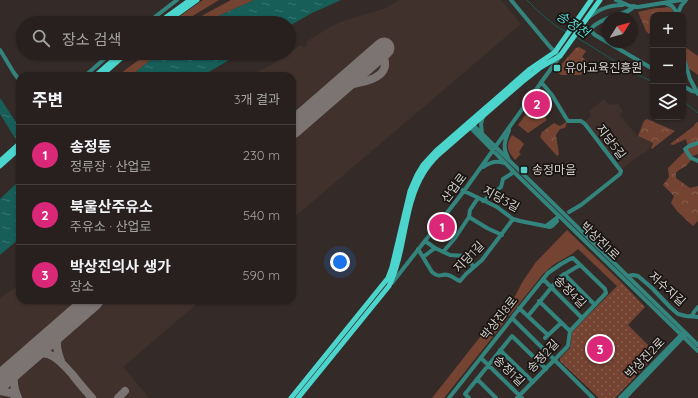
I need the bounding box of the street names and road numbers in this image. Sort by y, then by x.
street label: 지당5길 [593,121,629,162]
street label: 산업로 [438,170,470,205]
street label: 지당3길 [480,182,522,215]
street label: 박상진1로 [578,218,623,263]
street label: 지당1길 [450,238,487,275]
street label: 저수지길 [646,268,689,309]
street label: 송정4길 [551,272,590,311]
street label: 박상진8로 [477,293,520,342]
street label: 박상진2로 [622,334,668,381]
street label: 송정2길 [524,336,562,375]
street label: 송정1길 [491,352,528,389]

